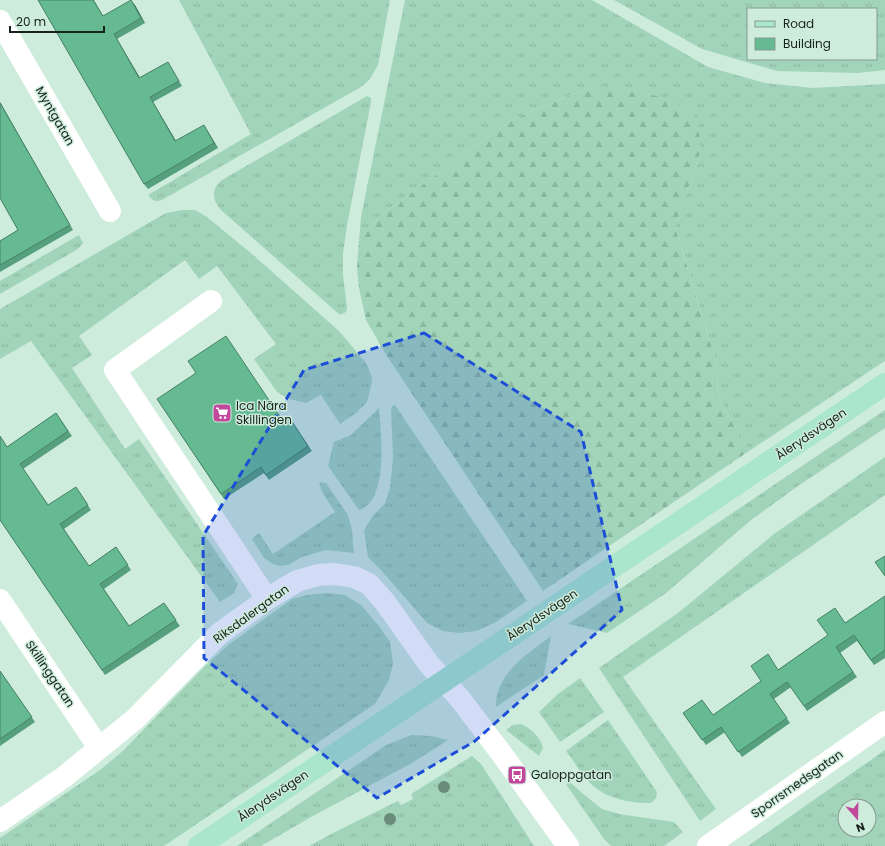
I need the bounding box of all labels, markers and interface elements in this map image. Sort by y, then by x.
scale bar [10,8,104,34]
legend [747,8,877,60]
text: 20 m [16,13,46,30]
text: Road [783,15,814,32]
text: Building [783,35,831,52]
street label: Myntgatan [32,83,79,148]
place label: Ica Nära Skillingen [236,397,292,428]
supermarket icon: Ica Nära Skillingen [211,402,233,424]
street label: Ålerydsvägen [772,404,850,464]
street label: Riksdalergatan [209,580,292,647]
street label: Ålerydsvägen [503,585,581,645]
street label: Skillinggatan [22,637,79,710]
street label: Sporrsmedsgatan [747,745,846,822]
bus stop icon: Galoppgatan [506,764,528,786]
street label: Ålerydsvägen [234,766,312,826]
place label: Galoppgatan [531,766,612,783]
north arrow [837,798,877,838]
text: N [854,818,867,836]

